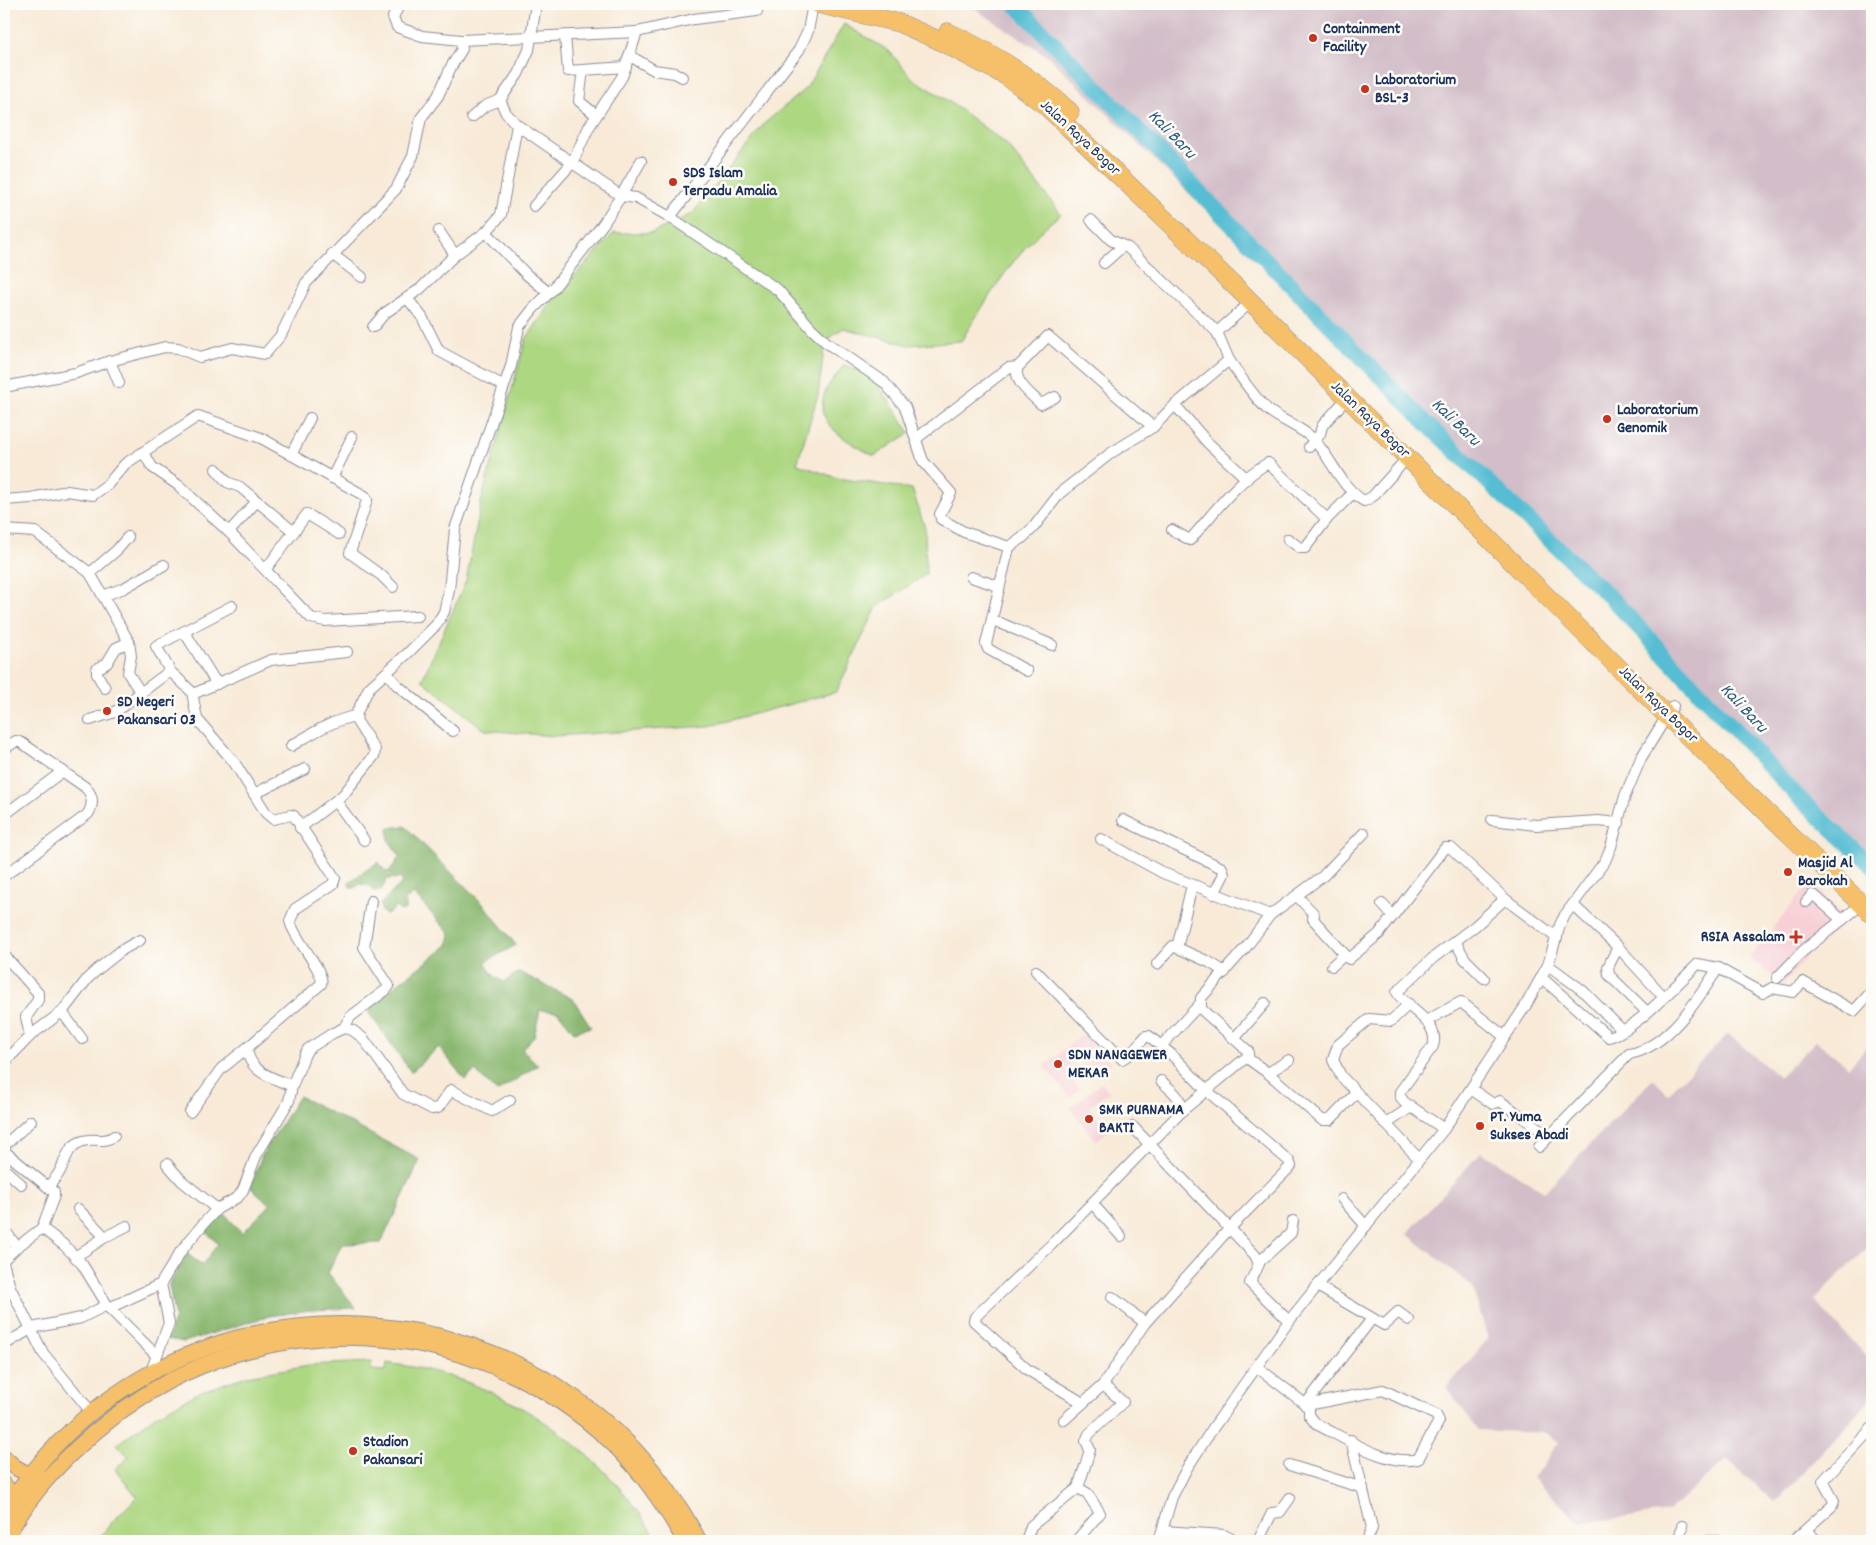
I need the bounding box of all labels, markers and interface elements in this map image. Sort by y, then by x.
place label: Containment Facility [1323,18,1401,59]
marker: Containment Facility [1307,32,1319,44]
place label: Laboratorium BSL-3 [1375,69,1456,110]
marker: Laboratorium BSL-3 [1359,83,1371,95]
street label: Jalan Raya Bogor [1034,94,1126,182]
water label: Kali Baru [1141,105,1202,166]
place label: SDS Islam Terpadu Amalia [683,162,778,203]
marker: SDS Islam Terpadu Amalia [667,176,679,188]
street label: Jalan Raya Bogor [1325,376,1415,464]
water label: Kali Baru [1425,393,1486,454]
place label: Laboratorium Genomik [1617,399,1698,440]
marker: Laboratorium Genomik [1601,413,1613,425]
street label: Jalan Raya Bogor [1613,661,1703,749]
water label: Kali Baru [1713,679,1773,740]
place label: SD Negeri Pakansari 03 [117,691,196,732]
marker: SD Negeri Pakansari 03 [101,705,113,717]
place label: Masjid Al Barokah [1798,852,1853,893]
marker: Masjid Al Barokah [1782,866,1794,878]
place label: RSIA Assalam [1701,926,1785,949]
marker: RSIA Assalam [1789,930,1803,944]
place label: SDN NANGGEWER MEKAR [1068,1044,1167,1085]
marker: SDN NANGGEWER MEKAR [1052,1058,1064,1070]
place label: SMK PURNAMA BAKTI [1099,1099,1184,1140]
place label: PT. Yuma Sukses Abadi [1490,1106,1568,1147]
marker: SMK PURNAMA BAKTI [1083,1113,1095,1125]
marker: PT. Yuma Sukses Abadi [1474,1120,1486,1132]
place label: Stadion Pakansari [363,1431,422,1472]
marker: Stadion Pakansari [347,1445,359,1457]

